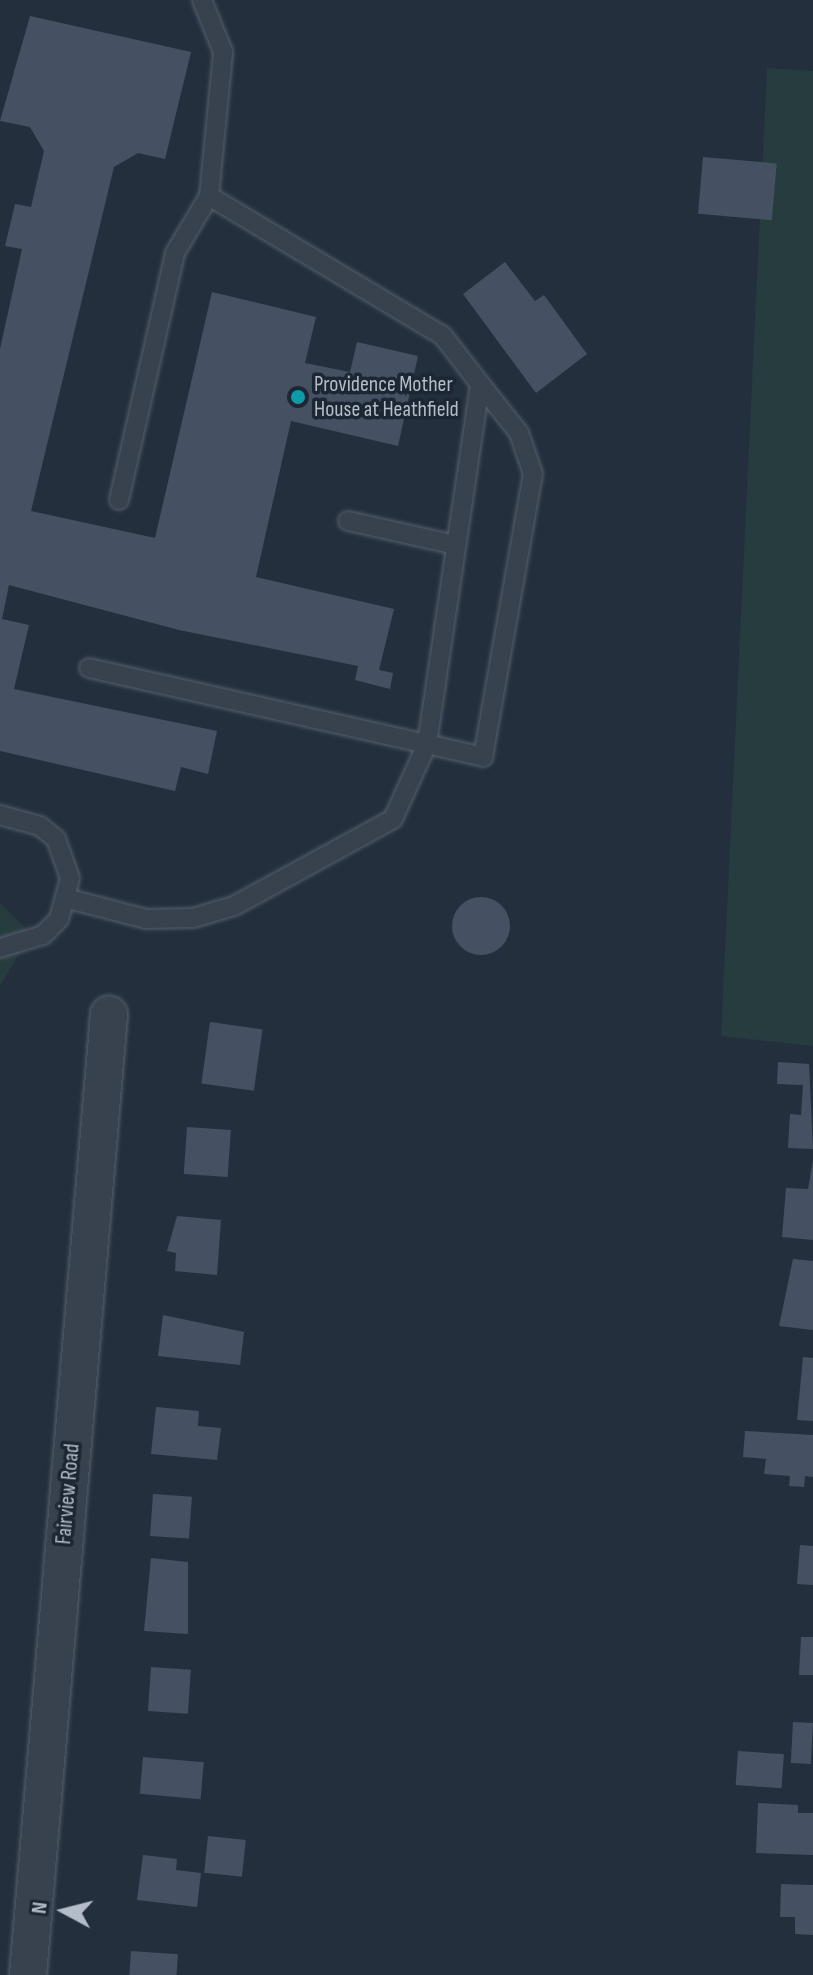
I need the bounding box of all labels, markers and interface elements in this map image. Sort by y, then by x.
place label: Providence Mother House at Heathfield [314,371,459,422]
marker: Providence Mother House at Heathfield [289,388,307,406]
street label: Fairview Road [50,1443,86,1545]
north arrow [24,1871,104,1951]
text: N [26,1901,54,1915]

